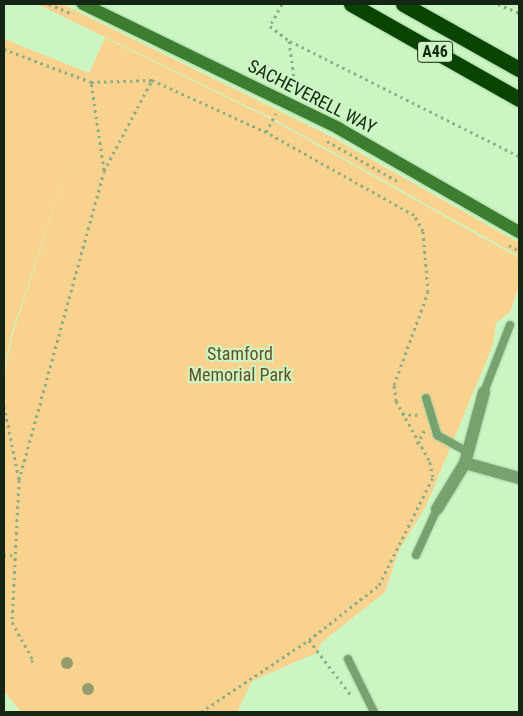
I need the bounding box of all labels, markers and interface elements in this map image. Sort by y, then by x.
road number: A46 [416,38,454,66]
street label: SACHEVERELL WAY [244,55,380,139]
park label: Stamford Memorial Park [188,344,292,386]

